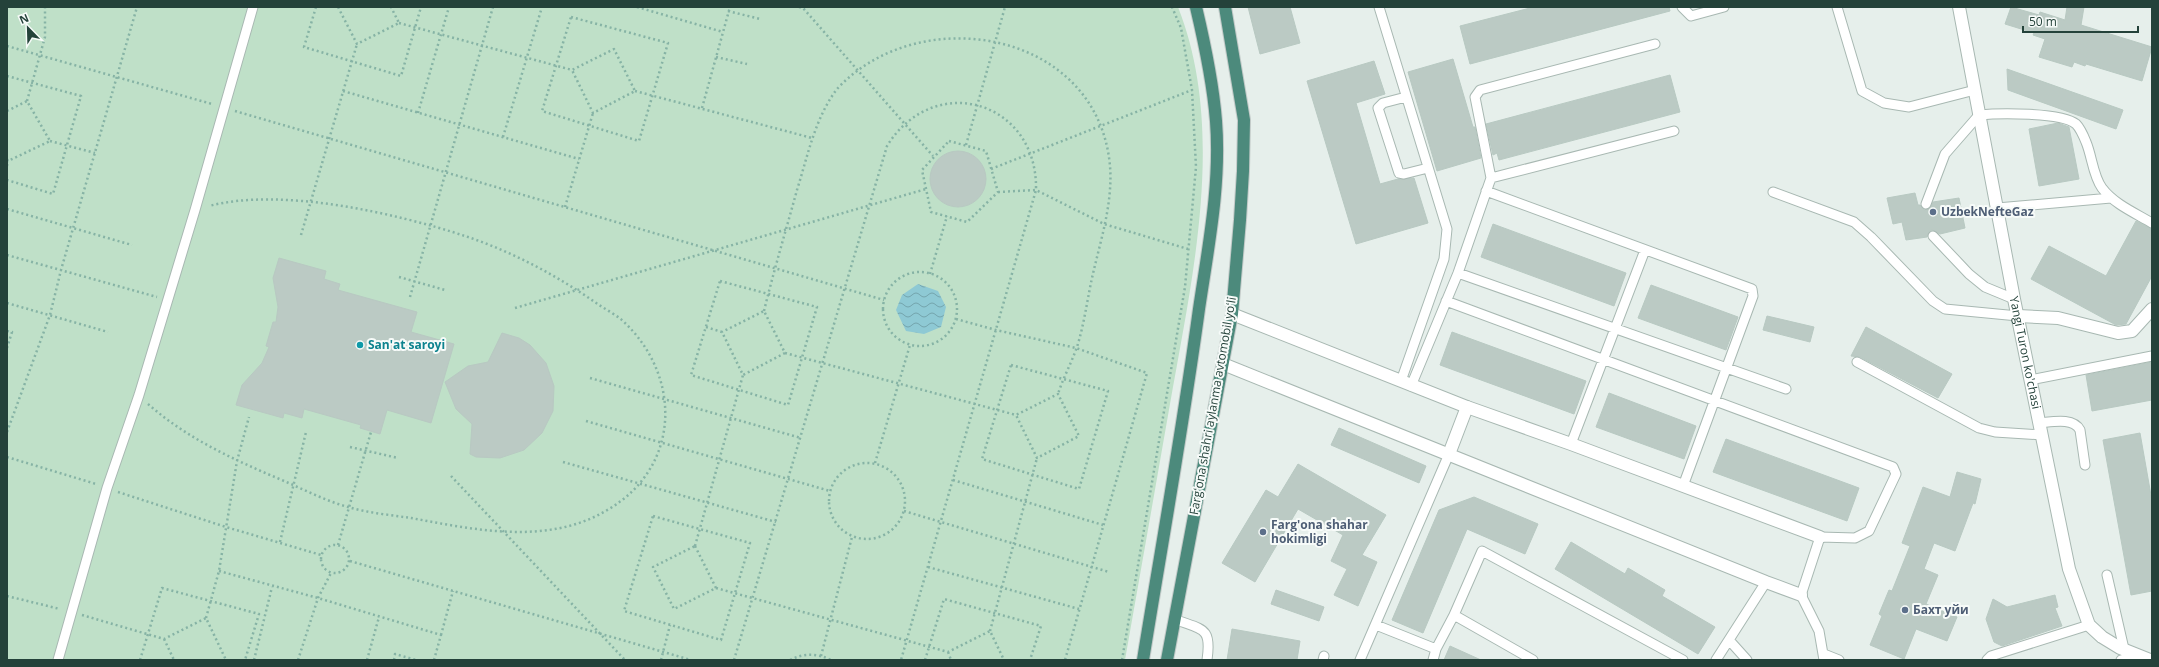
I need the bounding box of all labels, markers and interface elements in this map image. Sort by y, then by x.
north arrow [8,8,48,48]
scale bar [2023,8,2138,34]
text: N [17,10,31,27]
text: 50 m [2029,13,2057,30]
place label: UzbekNefteGaz [1941,203,2034,220]
marker: UzbekNefteGaz [1928,207,1938,217]
street label: Yangi Turon ko'chasi [2006,295,2045,411]
street label: Fargʻona shahri aylanma avtomobil yoʻli [1185,296,1240,516]
place label: San'at saroyi [368,336,445,353]
marker: San'at saroyi [355,340,365,350]
place label: Farg'ona shahar hokimligi [1271,516,1368,547]
marker: Farg'ona shahar hokimligi [1258,527,1268,537]
place label: Бахт уйи [1913,601,1969,618]
marker: Бахт уйи [1900,605,1910,615]

